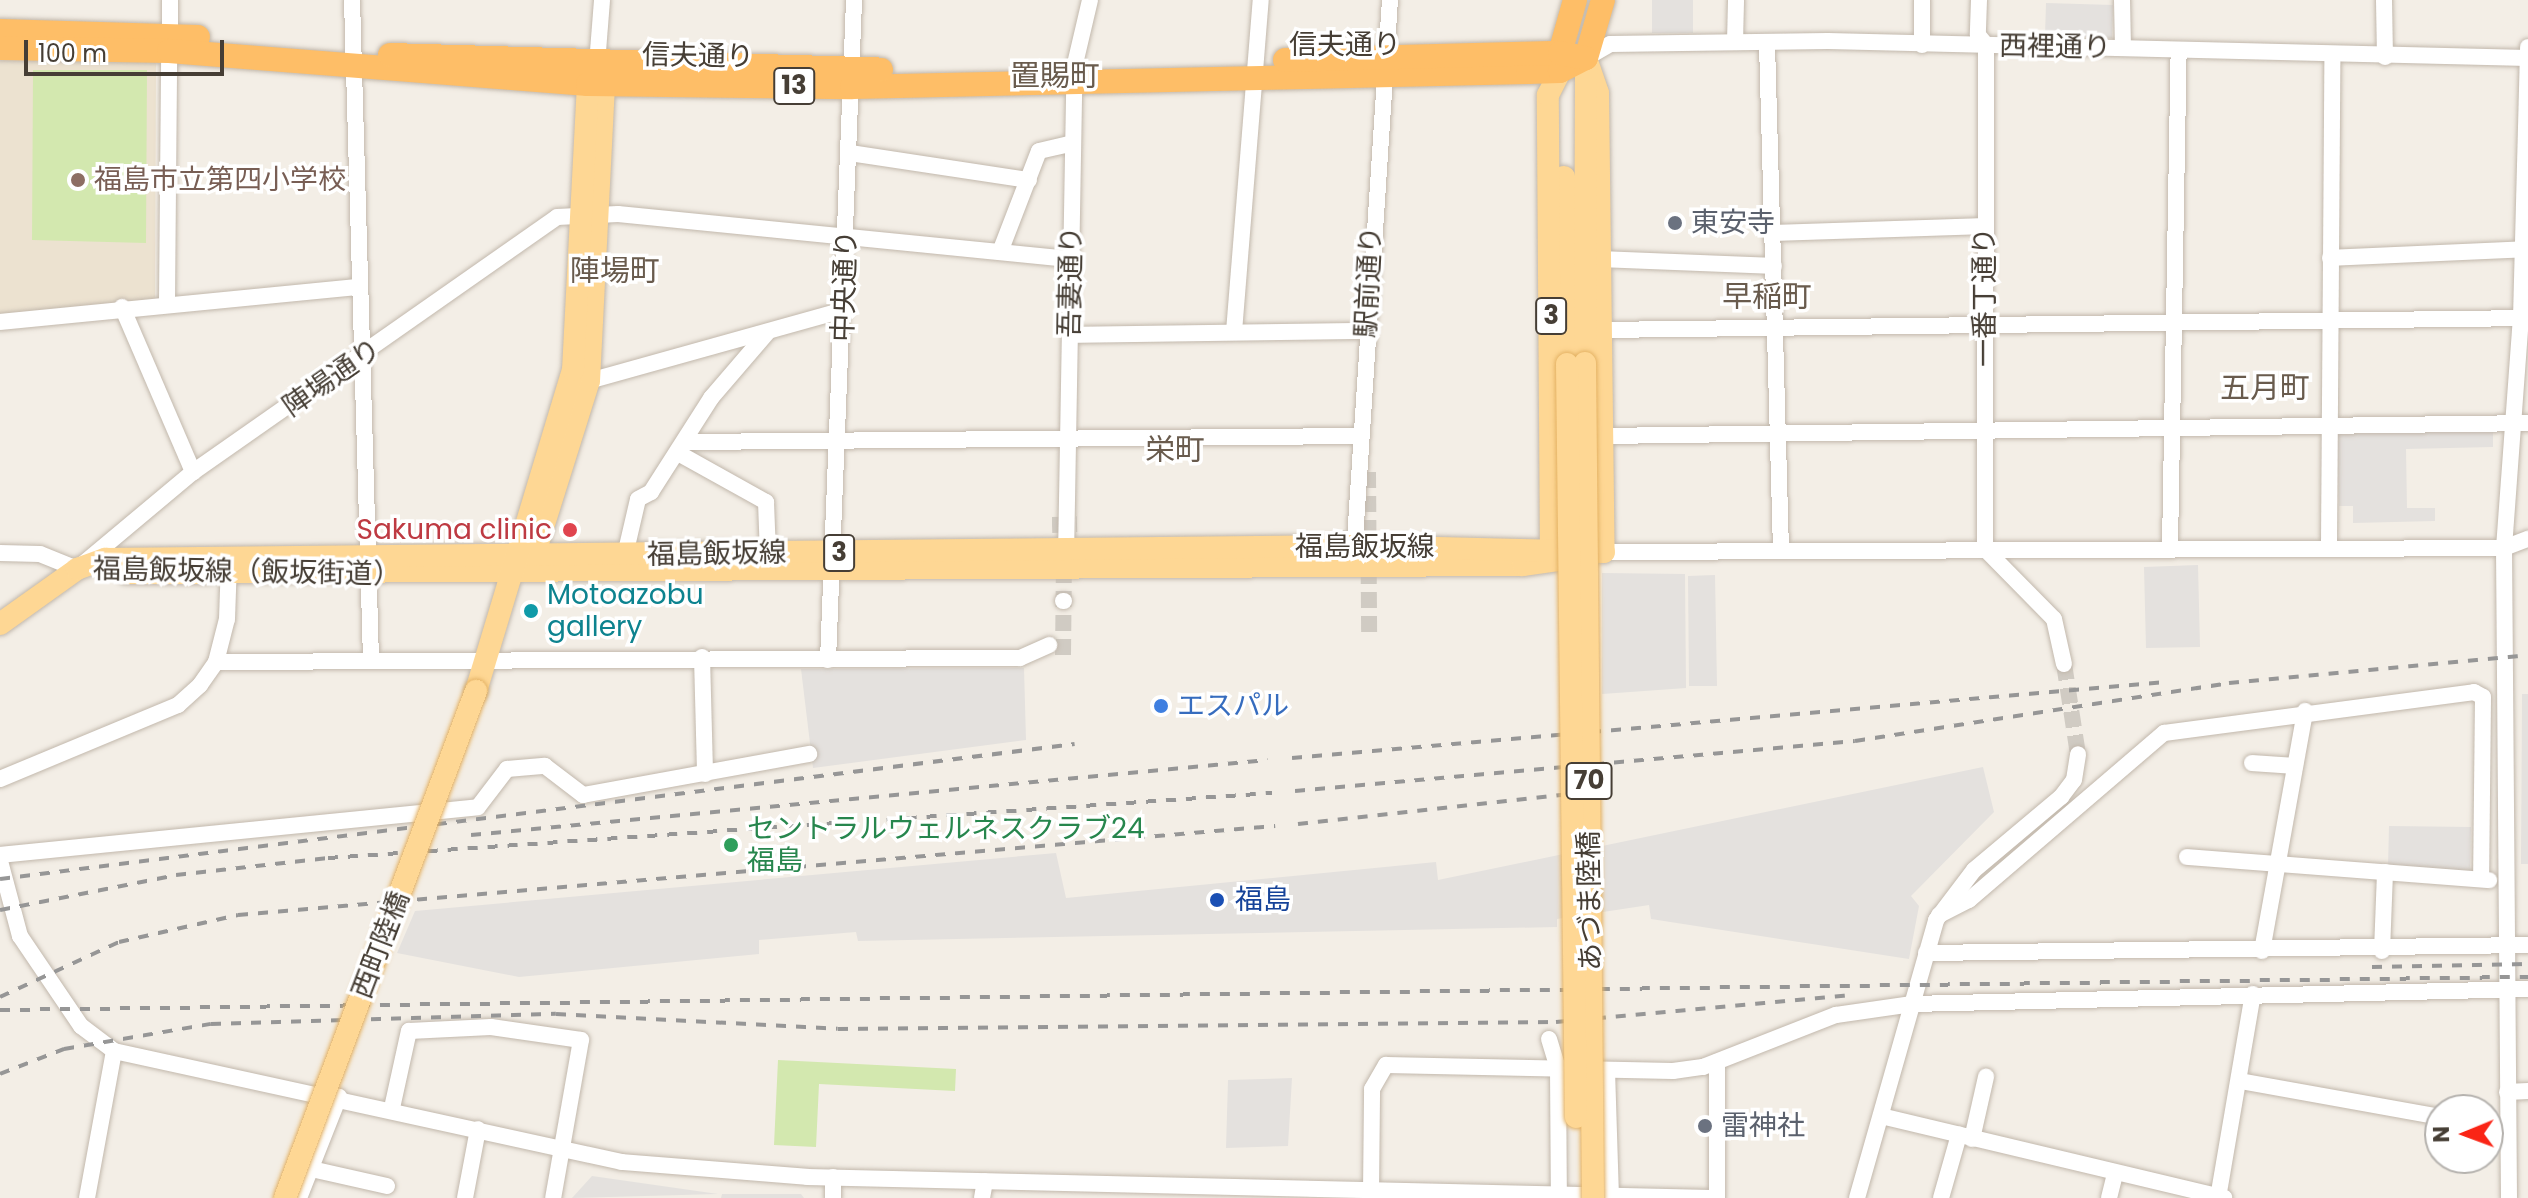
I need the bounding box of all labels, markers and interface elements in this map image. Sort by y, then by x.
scale bar [28,24,228,74]
street label: 信夫通り [1289,28,1401,62]
street label: 西裡通り [1999,29,2111,65]
text: 100 m [38,37,107,70]
street label: 信夫通り [642,38,754,74]
district label: 置賜町 [1010,58,1100,94]
road number: 13 [772,64,816,108]
place label: 福島市立第四小学校 [94,163,346,197]
marker: 福島市立第四小学校 [69,171,87,189]
place label: 東安寺 [1691,206,1775,240]
marker: 東安寺 [1666,214,1684,232]
street label: 駅前通り [1349,225,1389,339]
street label: 吾妻通り [1053,226,1089,338]
street label: 一番丁通り [1968,227,2002,367]
street label: 中央通り [826,229,864,343]
district label: 陣場町 [570,253,660,289]
district label: 早稲町 [1722,279,1812,315]
road number: 3 [1535,294,1567,338]
street label: 陣場通り [276,332,388,424]
district label: 五月町 [2220,370,2310,406]
district label: 栄町 [1145,432,1205,468]
place label: Sakuma clinic [356,513,552,547]
marker: Sakuma clinic [559,519,581,541]
street label: 福島飯坂線 [1295,530,1435,564]
road number: 3 [823,531,855,575]
street label: 福島飯坂線 [647,536,787,572]
street label: 福島飯坂線（飯坂街道） [93,553,401,591]
place label: Motoazobu gallery [547,578,704,644]
marker: Motoazobu gallery [522,602,540,620]
place label: エスパル [1177,689,1289,723]
marker: エスパル [1152,697,1170,715]
road number: 70 [1565,759,1613,803]
place label: セントラルウェルネスクラブ24 福島 [747,812,1145,878]
street label: あづま陸橋 [1572,831,1608,971]
marker: セントラルウェルネスクラブ24 福島 [722,836,740,854]
place label: 福島 [1235,883,1291,917]
street label: 西町陸橋 [345,887,417,1003]
marker: 福島 [1206,889,1228,911]
north arrow [2424,1094,2504,1174]
place label: 雷神社 [1721,1109,1805,1143]
marker: 雷神社 [1696,1117,1714,1135]
text: N [2426,1126,2457,1143]

